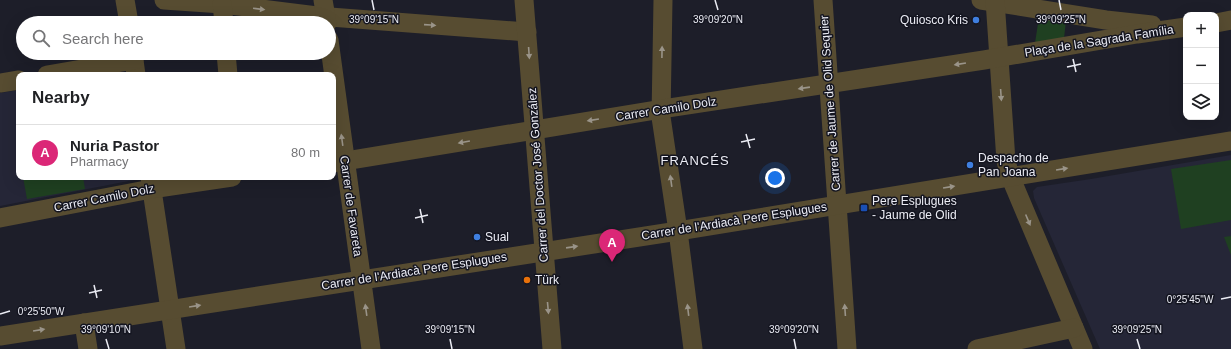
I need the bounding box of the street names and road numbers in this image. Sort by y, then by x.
street label: Carrer de Jaume de Olid Sequier [817,15,843,191]
street label: Plaça de la Sagrada Família [1023,22,1175,60]
street label: Carrer del Doctor José González [525,87,551,263]
street label: Carrer Camilo Dolz [615,94,717,124]
street label: Carrer de Favareta [337,155,365,257]
street label: Carrer Camilo Dolz [53,181,155,215]
street label: Carrer de l'Ardiacà Pere Esplugues [640,199,828,243]
street label: Carrer de l'Ardiacà Pere Esplugues [320,249,508,293]

